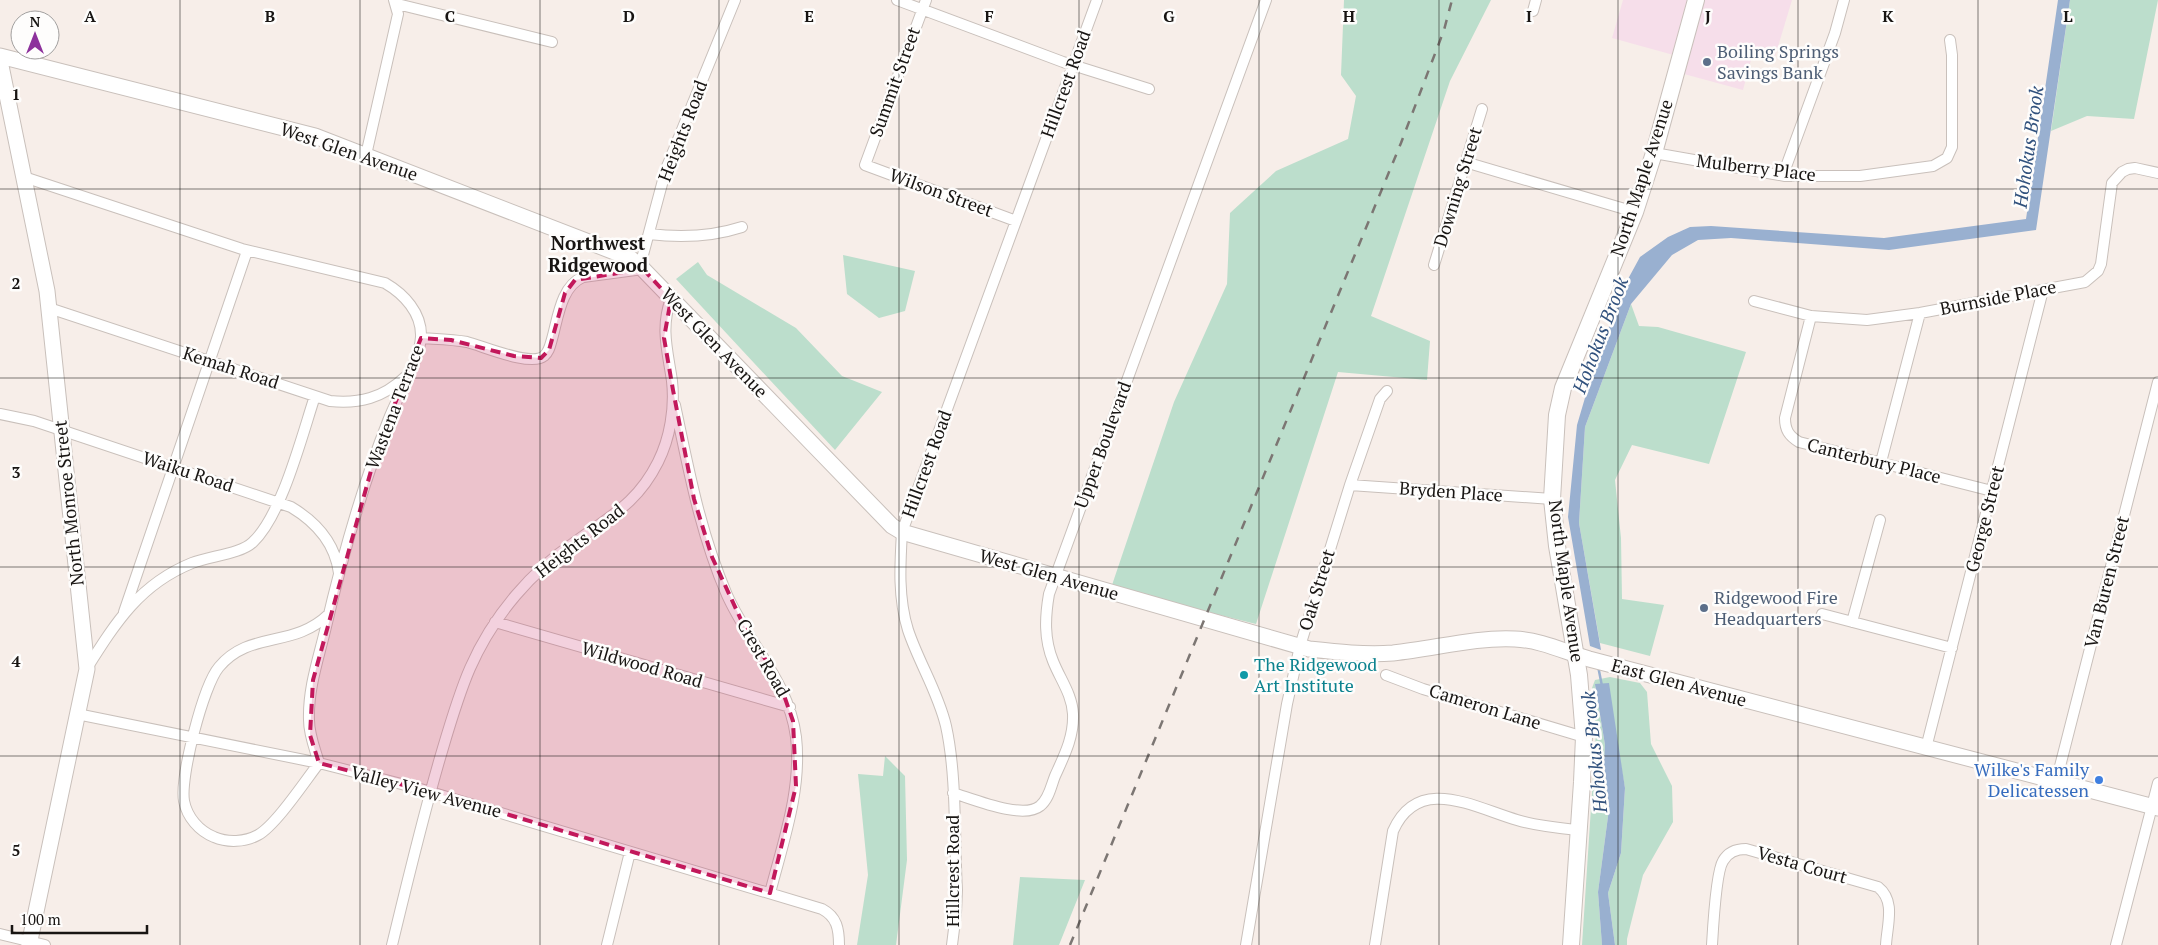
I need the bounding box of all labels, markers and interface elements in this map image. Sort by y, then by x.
text: A [84,5,96,27]
text: B [265,5,275,27]
text: C [445,5,455,27]
text: D [623,5,635,27]
text: E [804,5,814,27]
text: F [984,5,994,27]
text: G [1163,5,1175,27]
text: H [1343,5,1355,27]
text: I [1526,5,1532,27]
text: J [1705,5,1711,27]
text: K [1882,5,1894,27]
text: L [2063,5,2073,27]
north arrow [10,10,60,60]
text: N [30,12,41,31]
street label: Summit Street [863,23,925,140]
street label: Hillcrest Road [1035,27,1096,141]
place label: Boiling Springs Savings Bank [1717,39,1839,84]
marker: Boiling Springs Savings Bank [1701,56,1713,68]
street label: Heights Road [652,77,712,185]
text: 1 [11,83,21,105]
water label: Hohokus Brook [2006,84,2049,210]
street label: North Maple Avenue [1604,96,1678,259]
street label: West Glen Avenue [277,116,421,186]
street label: Downing Street [1427,123,1487,250]
street label: Mulberry Place [1695,148,1817,186]
street label: Wilson Street [886,162,997,222]
district label: Northwest Ridgewood [548,230,649,277]
text: 2 [11,272,21,294]
water label: Hohokus Brook [1566,272,1633,397]
street label: Burnside Place [1938,274,2058,320]
street label: West Glen Avenue [656,282,773,402]
street label: Kemah Road [180,340,282,394]
street label: Wastena Terrace [359,341,429,472]
street label: Upper Boulevard [1068,378,1136,511]
street label: Hillcrest Road [896,407,957,521]
street label: North Monroe Street [47,419,89,587]
street label: Canterbury Place [1805,432,1944,488]
street label: Waiku Road [140,445,237,497]
text: 3 [11,461,21,483]
street label: George Street [1959,463,2009,575]
street label: Bryden Place [1398,475,1504,507]
street label: Heights Road [530,498,629,582]
street label: North Maple Avenue [1544,498,1590,664]
street label: Van Buren Street [2078,513,2134,650]
street label: West Glen Avenue [977,543,1122,605]
street label: Oak Street [1292,546,1340,633]
place label: Ridgewood Fire Headquarters [1714,585,1838,630]
marker: Ridgewood Fire Headquarters [1698,602,1710,614]
street label: Crest Road [732,614,796,701]
street label: Wildwood Road [579,635,706,693]
text: 4 [11,650,21,672]
place label: The Ridgewood Art Institute [1254,652,1377,697]
street label: East Glen Avenue [1609,652,1749,712]
marker: The Ridgewood Art Institute [1238,669,1250,681]
street label: Cameron Lane [1426,678,1544,734]
water label: Hohokus Brook [1575,689,1612,815]
place label: Wilke's Family Delicatessen [1974,757,2090,802]
street label: Valley View Avenue [348,759,504,823]
marker: Wilke's Family Delicatessen [2093,774,2105,786]
street label: Hillcrest Road [940,815,964,927]
text: 5 [11,839,21,861]
street label: Vesta Court [1754,840,1850,888]
scale bar [12,902,148,934]
text: 100 m [20,909,61,929]

